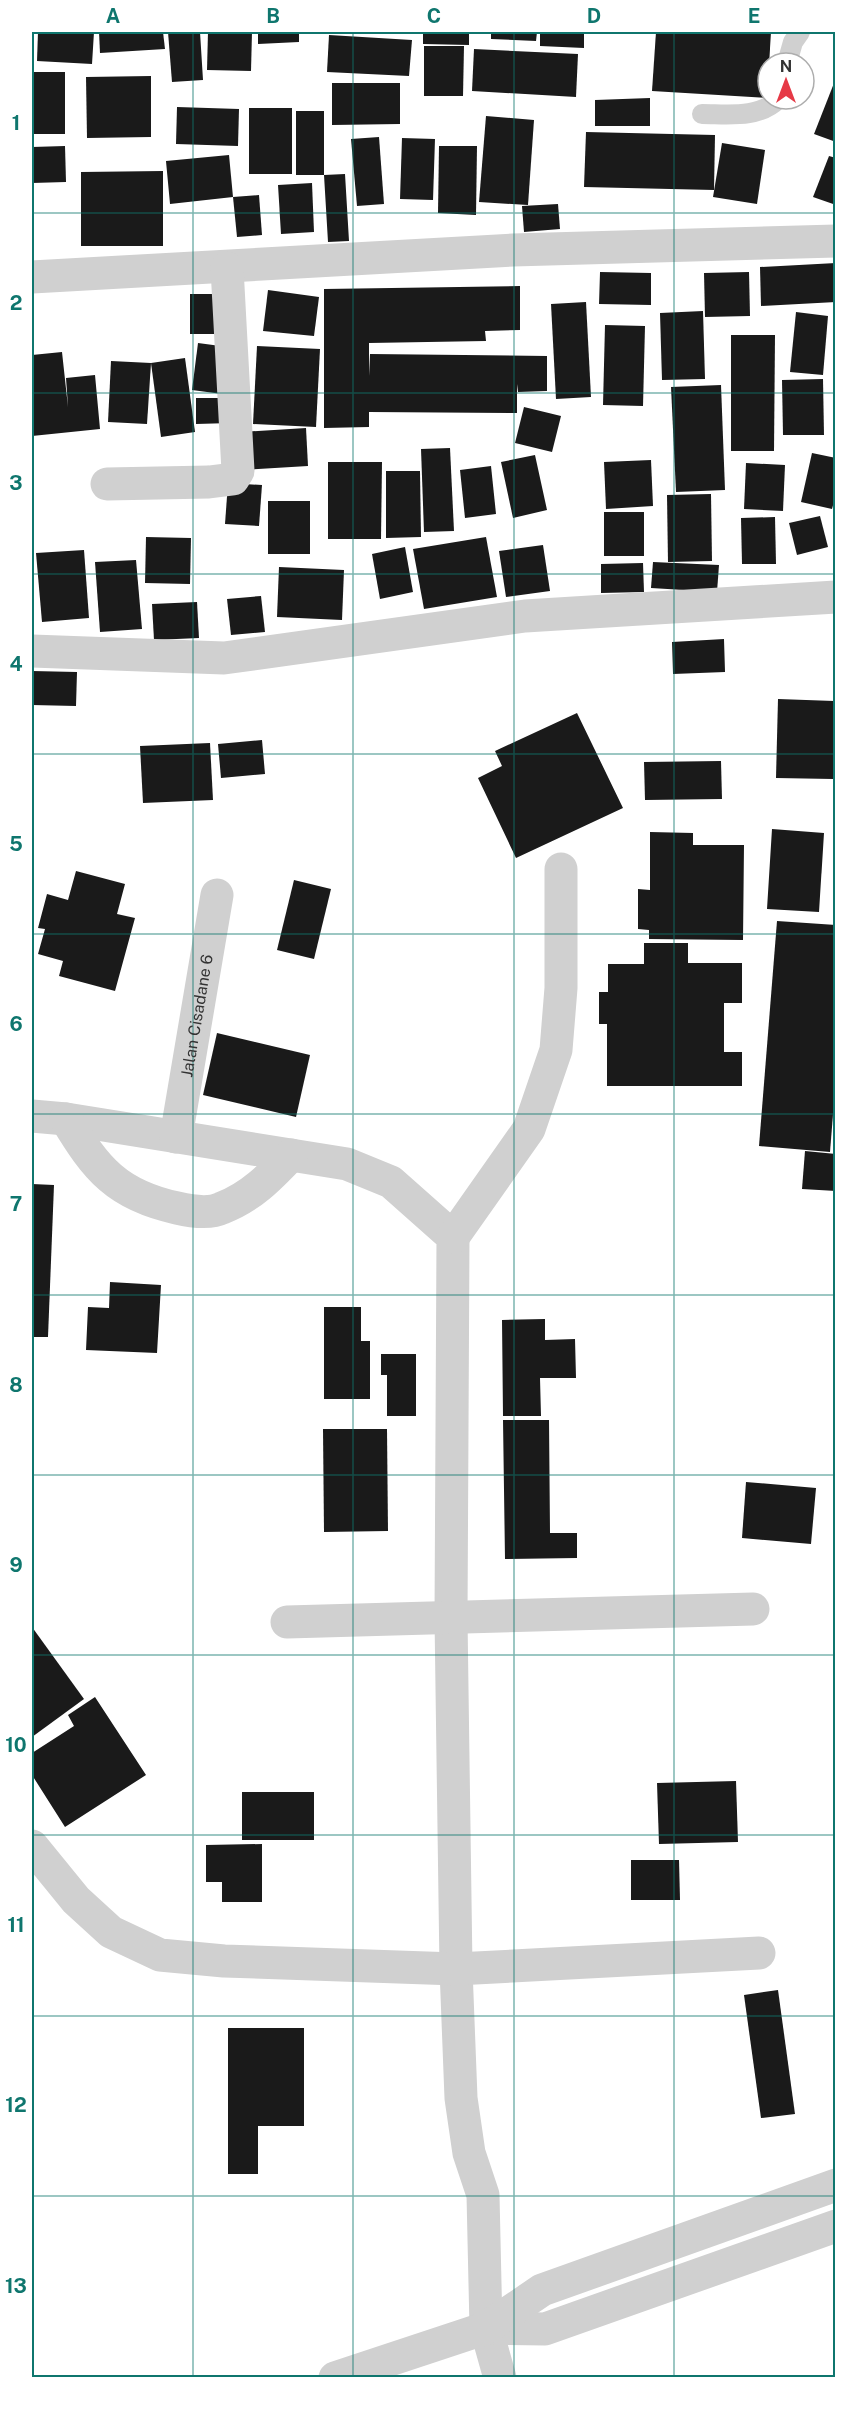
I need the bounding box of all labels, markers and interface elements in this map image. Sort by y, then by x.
text: A [106,4,120,28]
text: B [266,4,280,28]
text: C [427,4,441,28]
text: D [587,4,601,28]
text: E [748,4,760,28]
north arrow [756,51,816,111]
text: N [780,57,792,76]
text: 1 [12,111,20,135]
text: 2 [10,291,22,315]
text: 3 [9,471,23,495]
text: 4 [9,652,23,676]
text: 5 [9,832,23,856]
street label: Jalan Cisadane 6 [177,953,216,1079]
text: 6 [9,1012,23,1036]
text: 7 [10,1192,22,1216]
text: 8 [9,1373,23,1397]
text: 9 [9,1553,23,1577]
text: 10 [5,1733,27,1757]
text: 11 [7,1913,25,1937]
text: 12 [5,2093,27,2117]
text: 13 [5,2274,27,2298]

